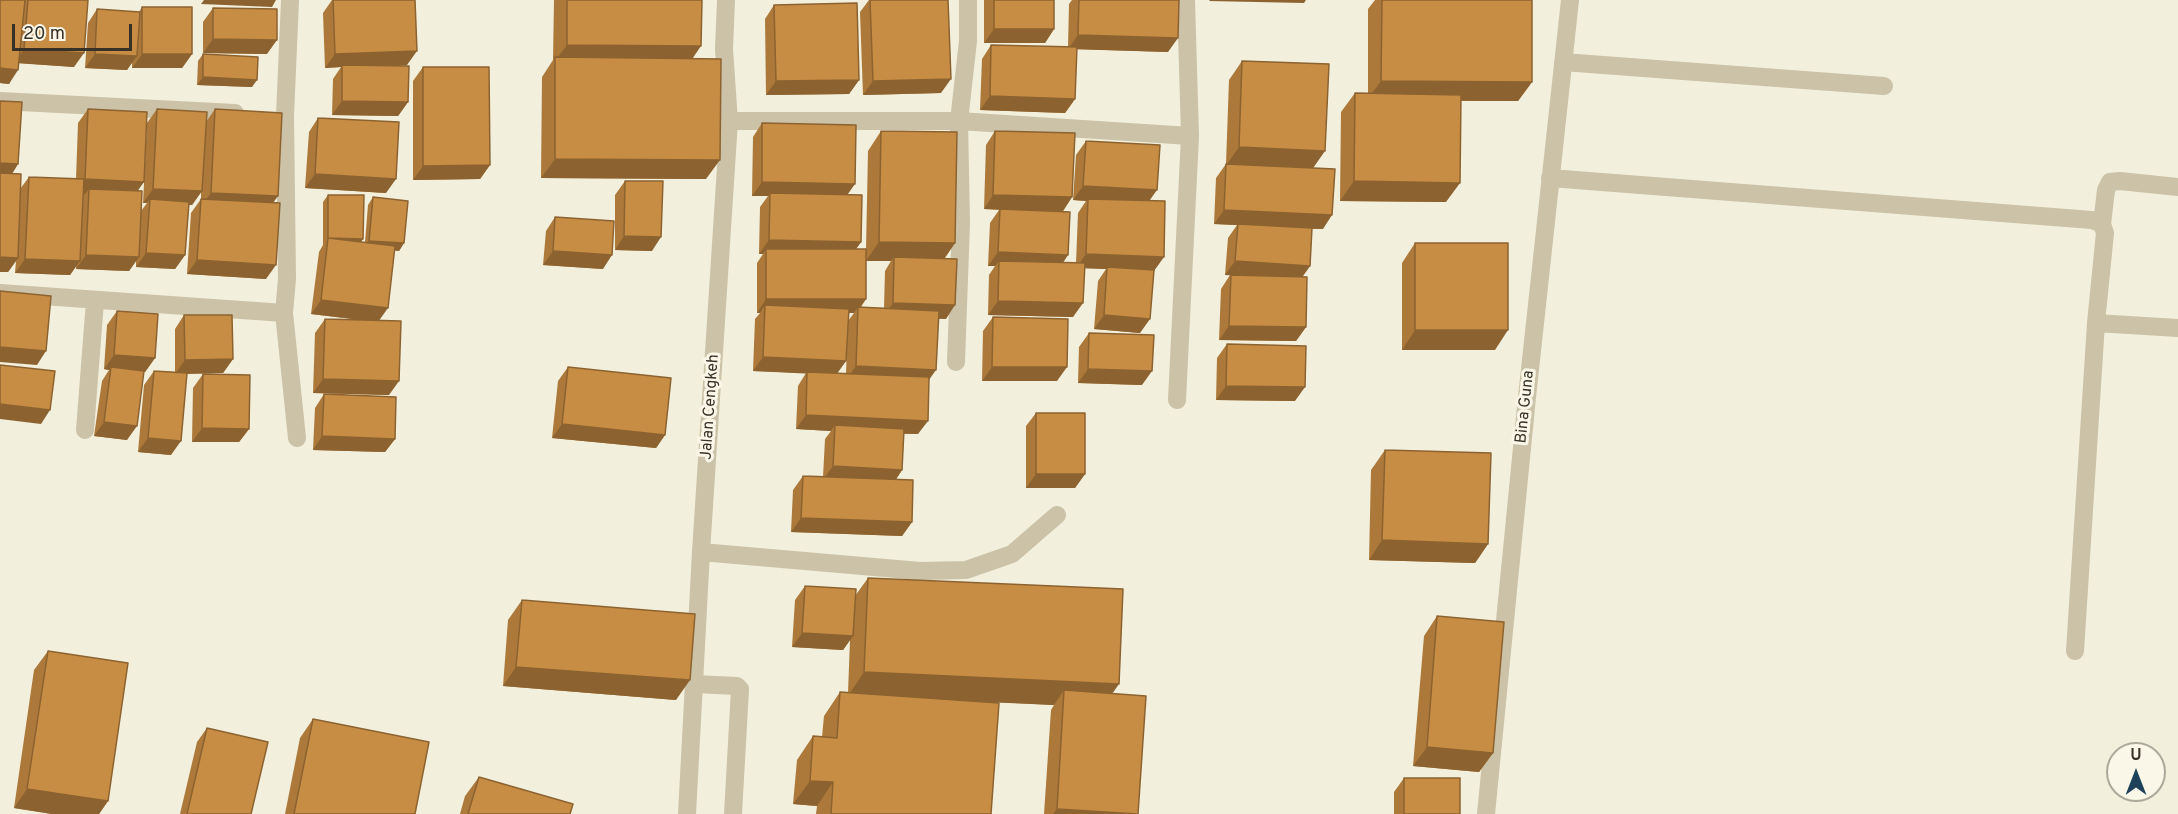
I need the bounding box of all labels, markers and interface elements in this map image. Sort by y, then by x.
scale bar [15,12,135,50]
text: 20 m [23,23,65,46]
street label: Jalan Cengkeh [698,354,724,460]
street label: Bina Guna [1513,369,1539,445]
north arrow [2106,742,2166,802]
text: U [2130,746,2142,766]

